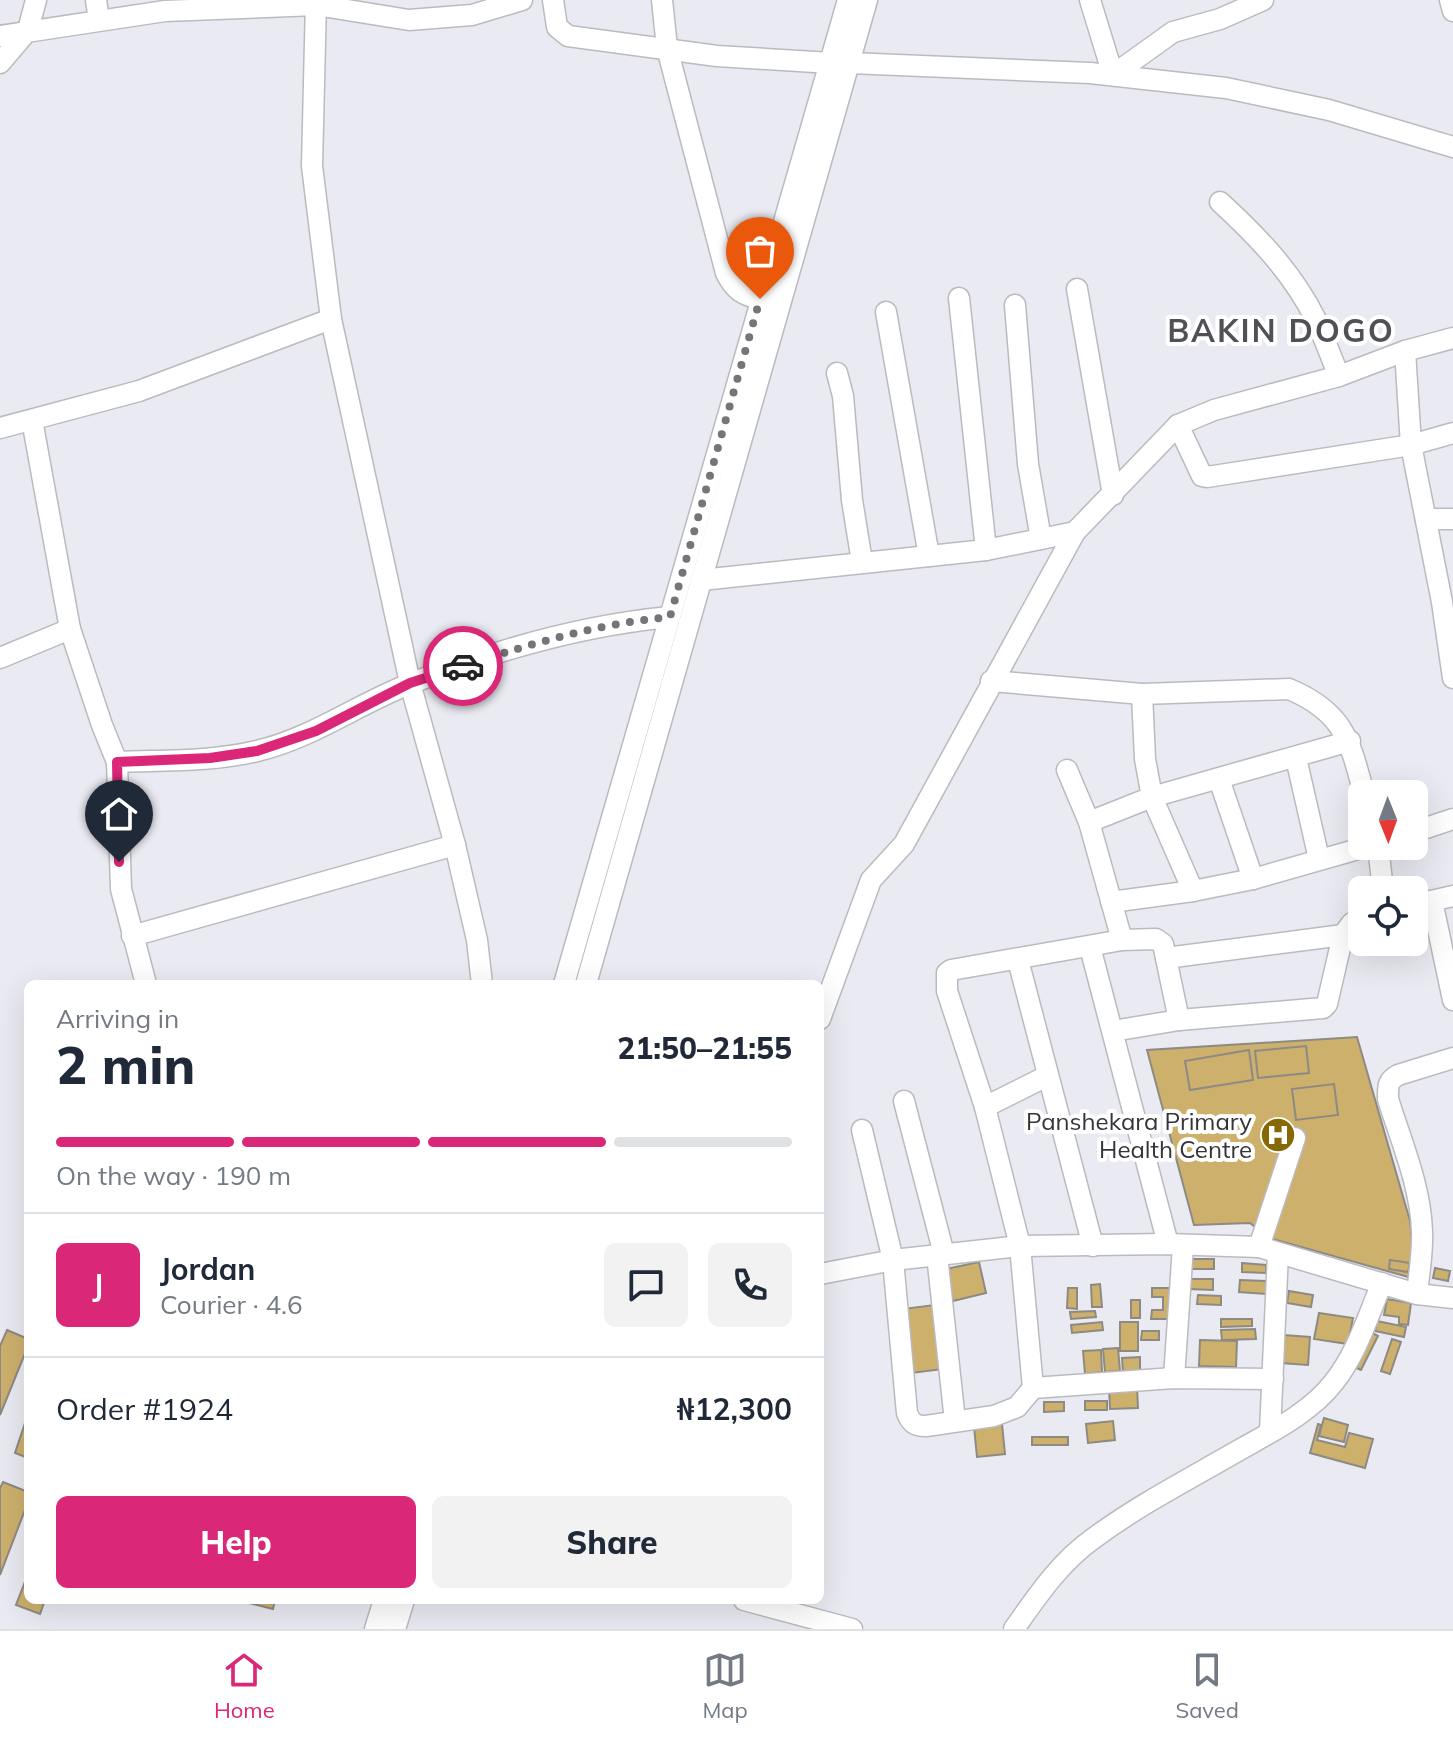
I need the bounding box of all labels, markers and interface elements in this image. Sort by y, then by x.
pin [726,217,794,299]
icon: bag [738,229,782,273]
district label: BAKIN DOGO [1167,310,1395,350]
courier [423,626,503,706]
icon: car [441,644,485,688]
pin [85,780,153,862]
north arrow [1348,780,1428,860]
map controls [1348,780,1428,956]
icon: home [97,792,141,836]
button: locate [1348,876,1428,956]
text: Arriving in [56,1002,179,1035]
text: 21:50–21:55 [617,1029,792,1067]
text: 2 min [56,1032,195,1097]
place label: Panshekara Primary Health Centre [1026,1106,1252,1164]
hospital icon: Panshekara Primary Health Centre [1259,1116,1297,1154]
text: On the way · 190 m [56,1159,291,1192]
button: chat [604,1243,688,1327]
button: phone [708,1243,792,1327]
text: Jordan [160,1250,255,1288]
text: J [93,1266,103,1304]
text: Courier · 4.6 [160,1288,303,1321]
text: Order #1924 [56,1390,233,1428]
text: ₦12,300 [677,1390,792,1428]
button: Help [56,1496,416,1588]
button: Share [432,1496,792,1588]
tab: Home [214,1648,275,1724]
tab: Map [702,1648,748,1724]
tab: Saved [1176,1648,1239,1724]

